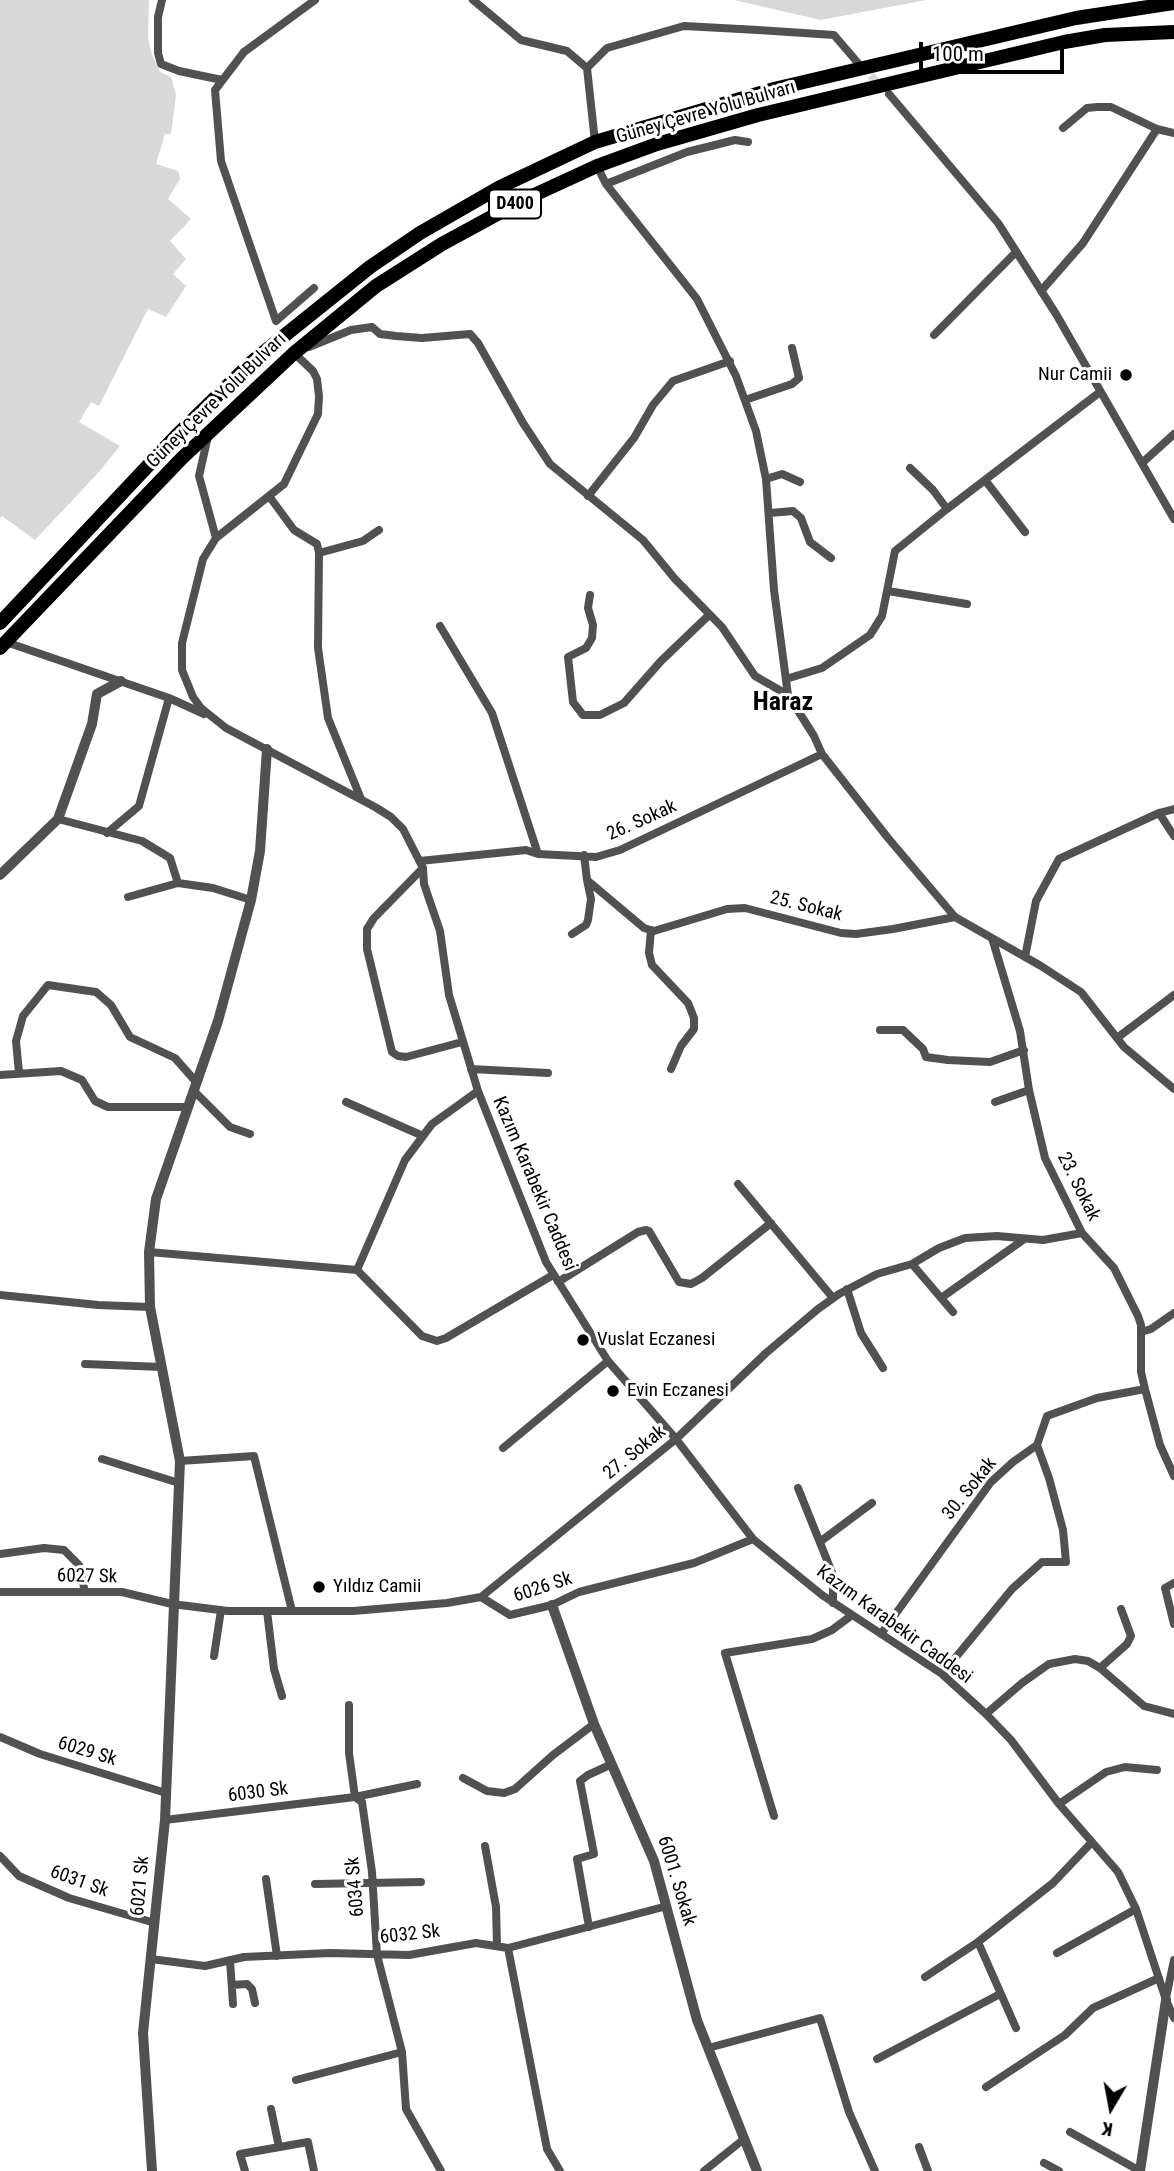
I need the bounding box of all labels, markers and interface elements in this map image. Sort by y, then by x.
scale bar [922,28,1067,72]
text: 100 m [932,42,984,66]
street label: Güney Çevre Yolu Bulvarı [614,77,798,149]
road number: D400 [489,190,541,218]
street label: Güney Çevre Yolu Bulvarı [142,328,292,474]
place label: Nur Camii [1038,364,1112,386]
marker: Nur Camii [1118,367,1134,383]
district label: Haraz [753,687,813,719]
street label: 26. Sokak [604,796,680,846]
street label: 25. Sokak [767,887,845,927]
street label: Kazım Karabekir Caddesi [487,1094,581,1274]
street label: 23. Sokak [1052,1149,1104,1225]
place label: Vuslat Eczanesi [597,1329,715,1351]
marker: Vuslat Eczanesi [575,1332,591,1348]
place label: Evin Eczanesi [627,1380,729,1402]
marker: Evin Eczanesi [605,1383,621,1399]
street label: 27. Sokak [599,1421,671,1485]
street label: 30. Sokak [938,1453,1002,1525]
street label: Kazım Karabekir Caddesi [812,1561,976,1689]
street label: 6027 Sk [57,1565,117,1589]
street label: 6026 Sk [511,1568,575,1608]
place label: Yıldız Camii [333,1576,421,1598]
marker: Yıldız Camii [311,1579,327,1595]
street label: 6029 Sk [55,1732,119,1772]
street label: 6030 Sk [227,1778,289,1808]
street label: 6001. Sokak [652,1833,700,1929]
street label: 6021 Sk [127,1855,155,1917]
street label: 6034 Sk [342,1856,370,1918]
street label: 6031 Sk [47,1861,111,1903]
street label: 6032 Sk [379,1921,441,1949]
north arrow [1076,2073,1146,2143]
text: K [1100,2117,1114,2141]

